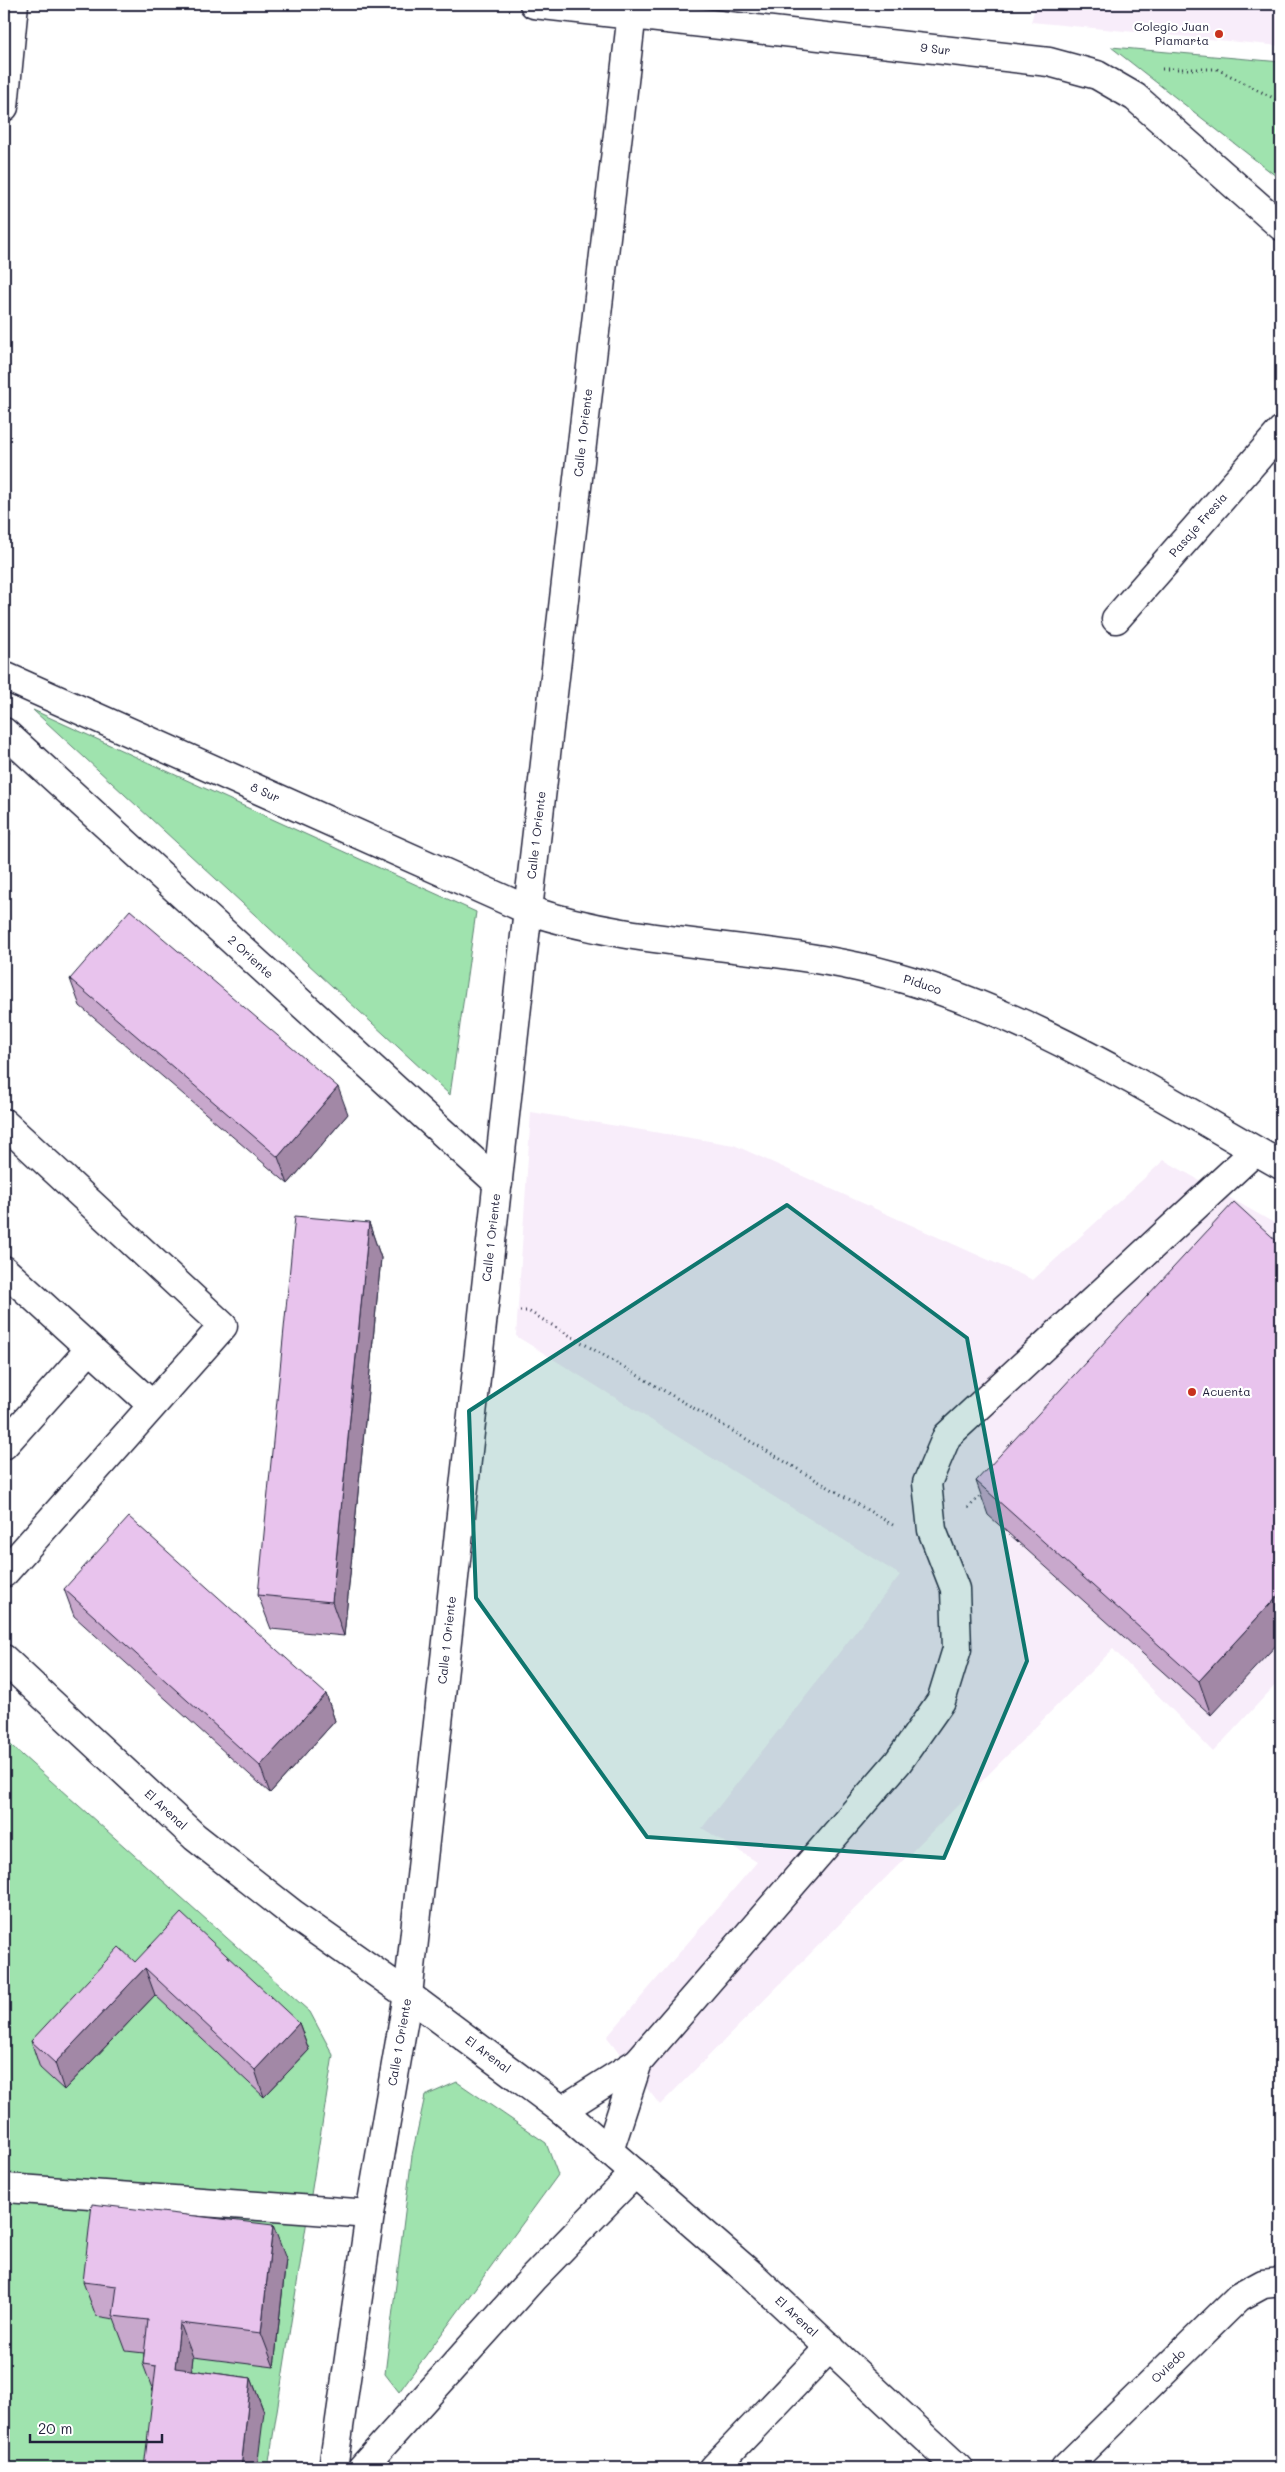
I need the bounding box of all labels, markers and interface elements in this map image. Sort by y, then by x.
place label: Colegio Juan Piamarta [1134,18,1209,48]
marker: Colegio Juan Piamarta [1213,28,1225,40]
street label: 9 Sur [920,39,952,58]
street label: Calle 1 Oriente [569,388,595,478]
street label: Pasaje Fresia [1165,489,1230,560]
street label: 8 Sur [248,778,283,805]
street label: Calle 1 Oriente [523,790,549,880]
street label: 2 Oriente [225,931,278,981]
street label: Piduco [902,970,944,997]
street label: Calle 1 Oriente [478,1193,503,1282]
place label: Acuenta [1202,1383,1251,1399]
marker: Acuenta [1186,1386,1198,1398]
street label: Calle 1 Oriente [433,1595,459,1685]
street label: El Arenal [142,1785,191,1833]
street label: Calle 1 Oriente [383,1997,414,2087]
street label: El Arenal [463,2032,514,2076]
street label: El Arenal [772,2292,822,2340]
street label: Oviedo [1147,2345,1188,2386]
scale bar [30,2412,162,2444]
text: 20 m [38,2418,72,2438]

